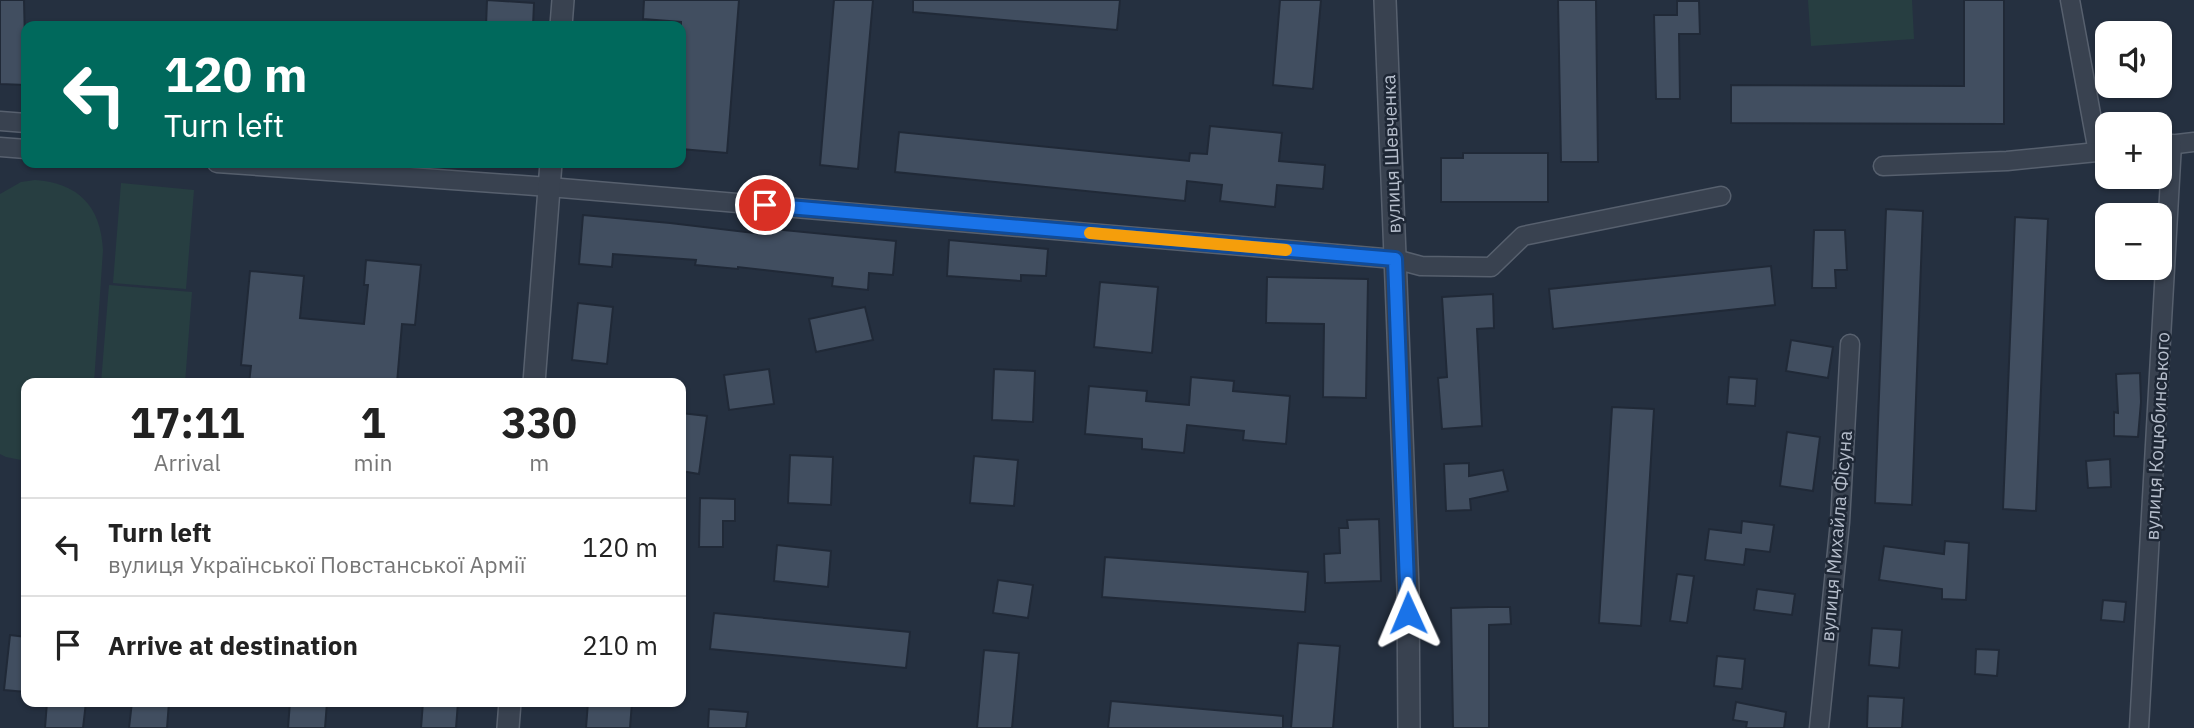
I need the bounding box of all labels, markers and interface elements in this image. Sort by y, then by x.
map controls [2095,21,2172,280]
button: sound [2095,21,2172,98]
text: 120 m [164,42,308,105]
icon: left [49,49,140,140]
street label: вулиця Шевченка [1376,74,1406,234]
text: Turn left [164,104,284,146]
button: + [2095,112,2172,189]
pin [735,175,795,235]
icon: arrive [746,186,784,224]
button: − [2095,203,2172,280]
street label: вулиця Коцюбинського [2140,331,2174,541]
text: 17:11 [130,395,245,450]
text: 1 [360,395,386,450]
text: 330 [501,395,577,450]
street label: вулиця Михайла Фісуна [1815,430,1857,642]
text: Arrival [154,447,221,477]
text: min [354,447,392,477]
text: m [529,447,549,477]
text: Turn left [108,515,211,549]
icon: left [49,528,87,566]
text: 120 m [582,530,658,564]
text: вулиця Української Повстанської Армії [108,549,526,579]
position arrow [1371,576,1445,650]
icon: arrive [49,626,87,664]
text: Arrive at destination [108,628,358,662]
text: 210 m [582,628,658,662]

